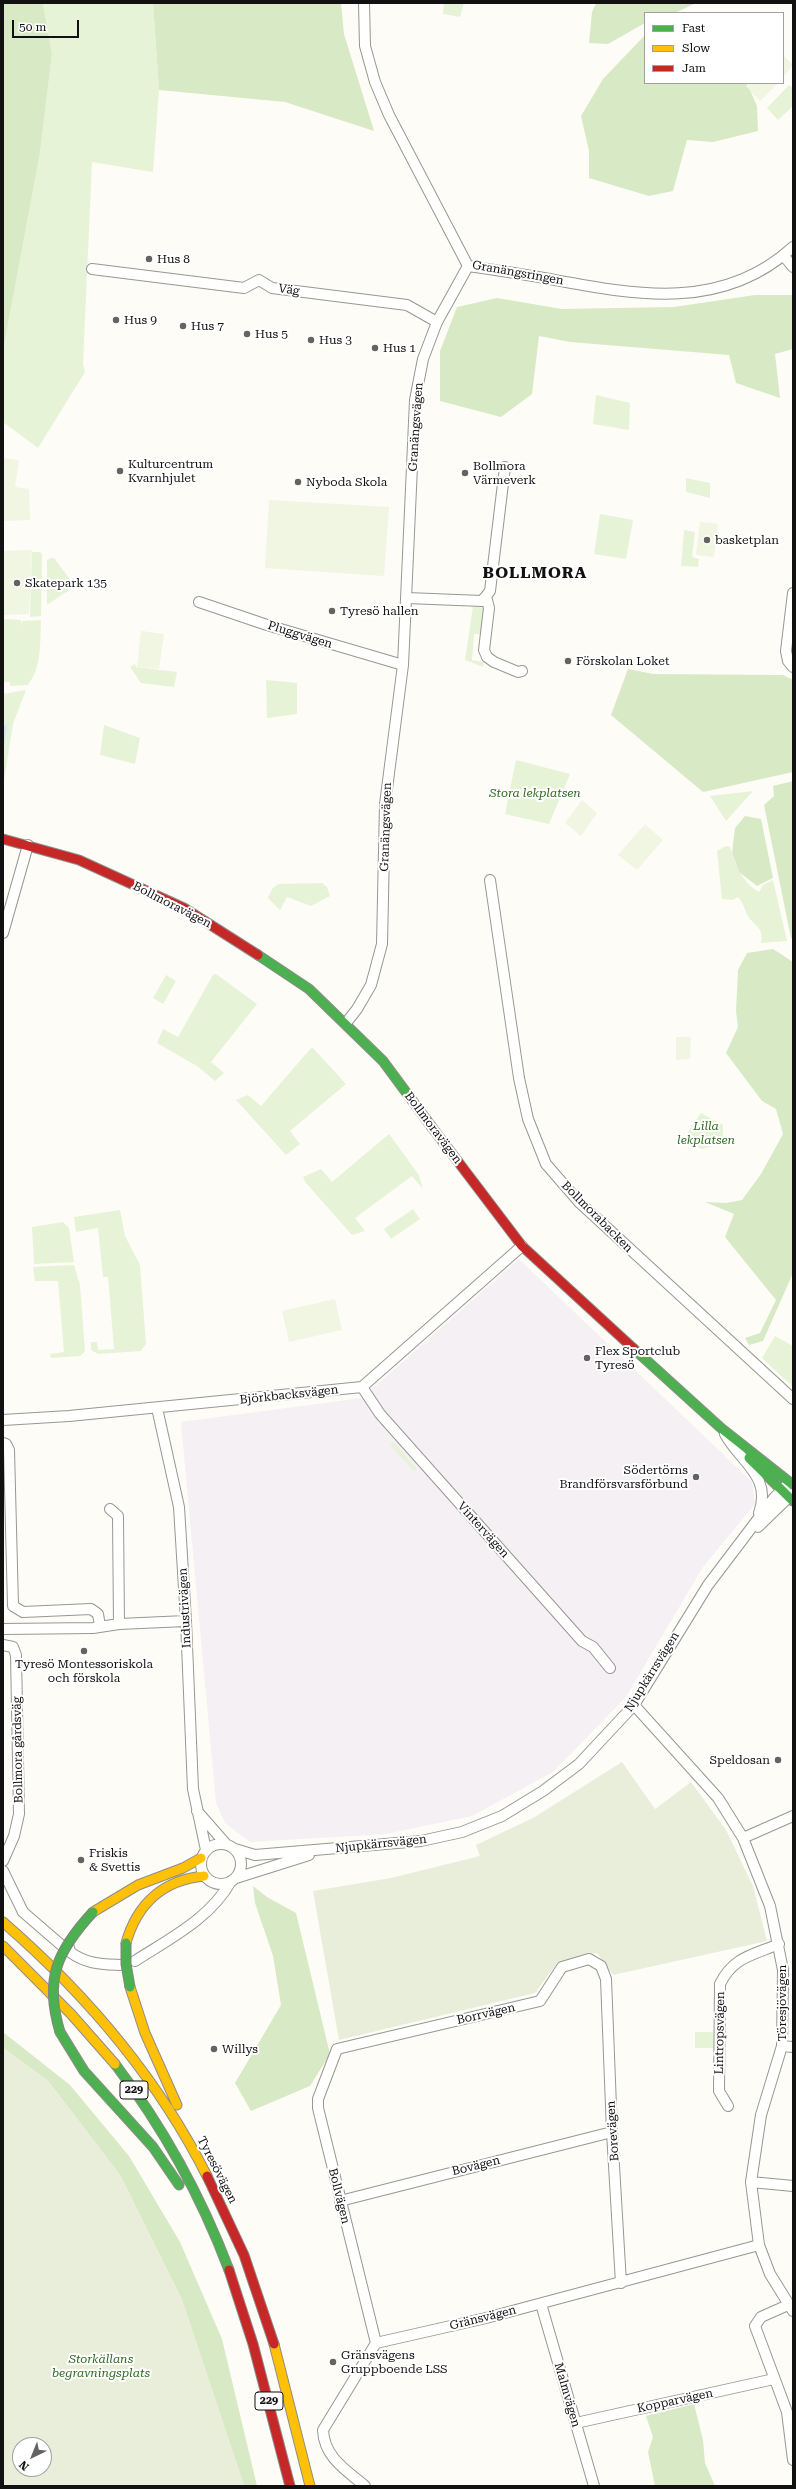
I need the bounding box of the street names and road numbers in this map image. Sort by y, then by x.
street label: Granängsringen [471,258,565,288]
street label: Väg [277,281,301,299]
street label: Granängsvägen [406,382,426,472]
street label: Pluggvägen [266,618,334,652]
street label: Granängsvägen [377,782,395,872]
street label: Bollmoravägen [130,879,214,931]
street label: Bollmoravägen [401,1089,465,1167]
street label: Bollmorabacken [558,1178,636,1256]
street label: Björkbacksvägen [239,1383,339,1407]
street label: Vintervägen [454,1499,512,1561]
street label: Industrivägen [176,1567,194,1649]
street label: Njupkärrsvägen [622,1629,682,1715]
street label: Bollmora gårdsväg [10,1696,26,1804]
street label: Njupkärrsvägen [335,1832,427,1856]
street label: Töresjövägen [775,1965,789,2041]
street label: Lintropsvägen [712,1991,728,2075]
street label: Borrvägen [455,2000,517,2028]
road number: 229 [120,2081,148,2099]
street label: Borevägen [604,2100,622,2162]
street label: Tyresövägen [194,2134,240,2206]
street label: Bovägen [450,2153,502,2179]
street label: Bollvägen [325,2167,353,2225]
street label: Gränsvägen [448,2303,518,2333]
street label: Malmvägen [551,2361,583,2429]
street label: Kopparvägen [636,2386,714,2416]
road number: 229 [255,2392,283,2410]

